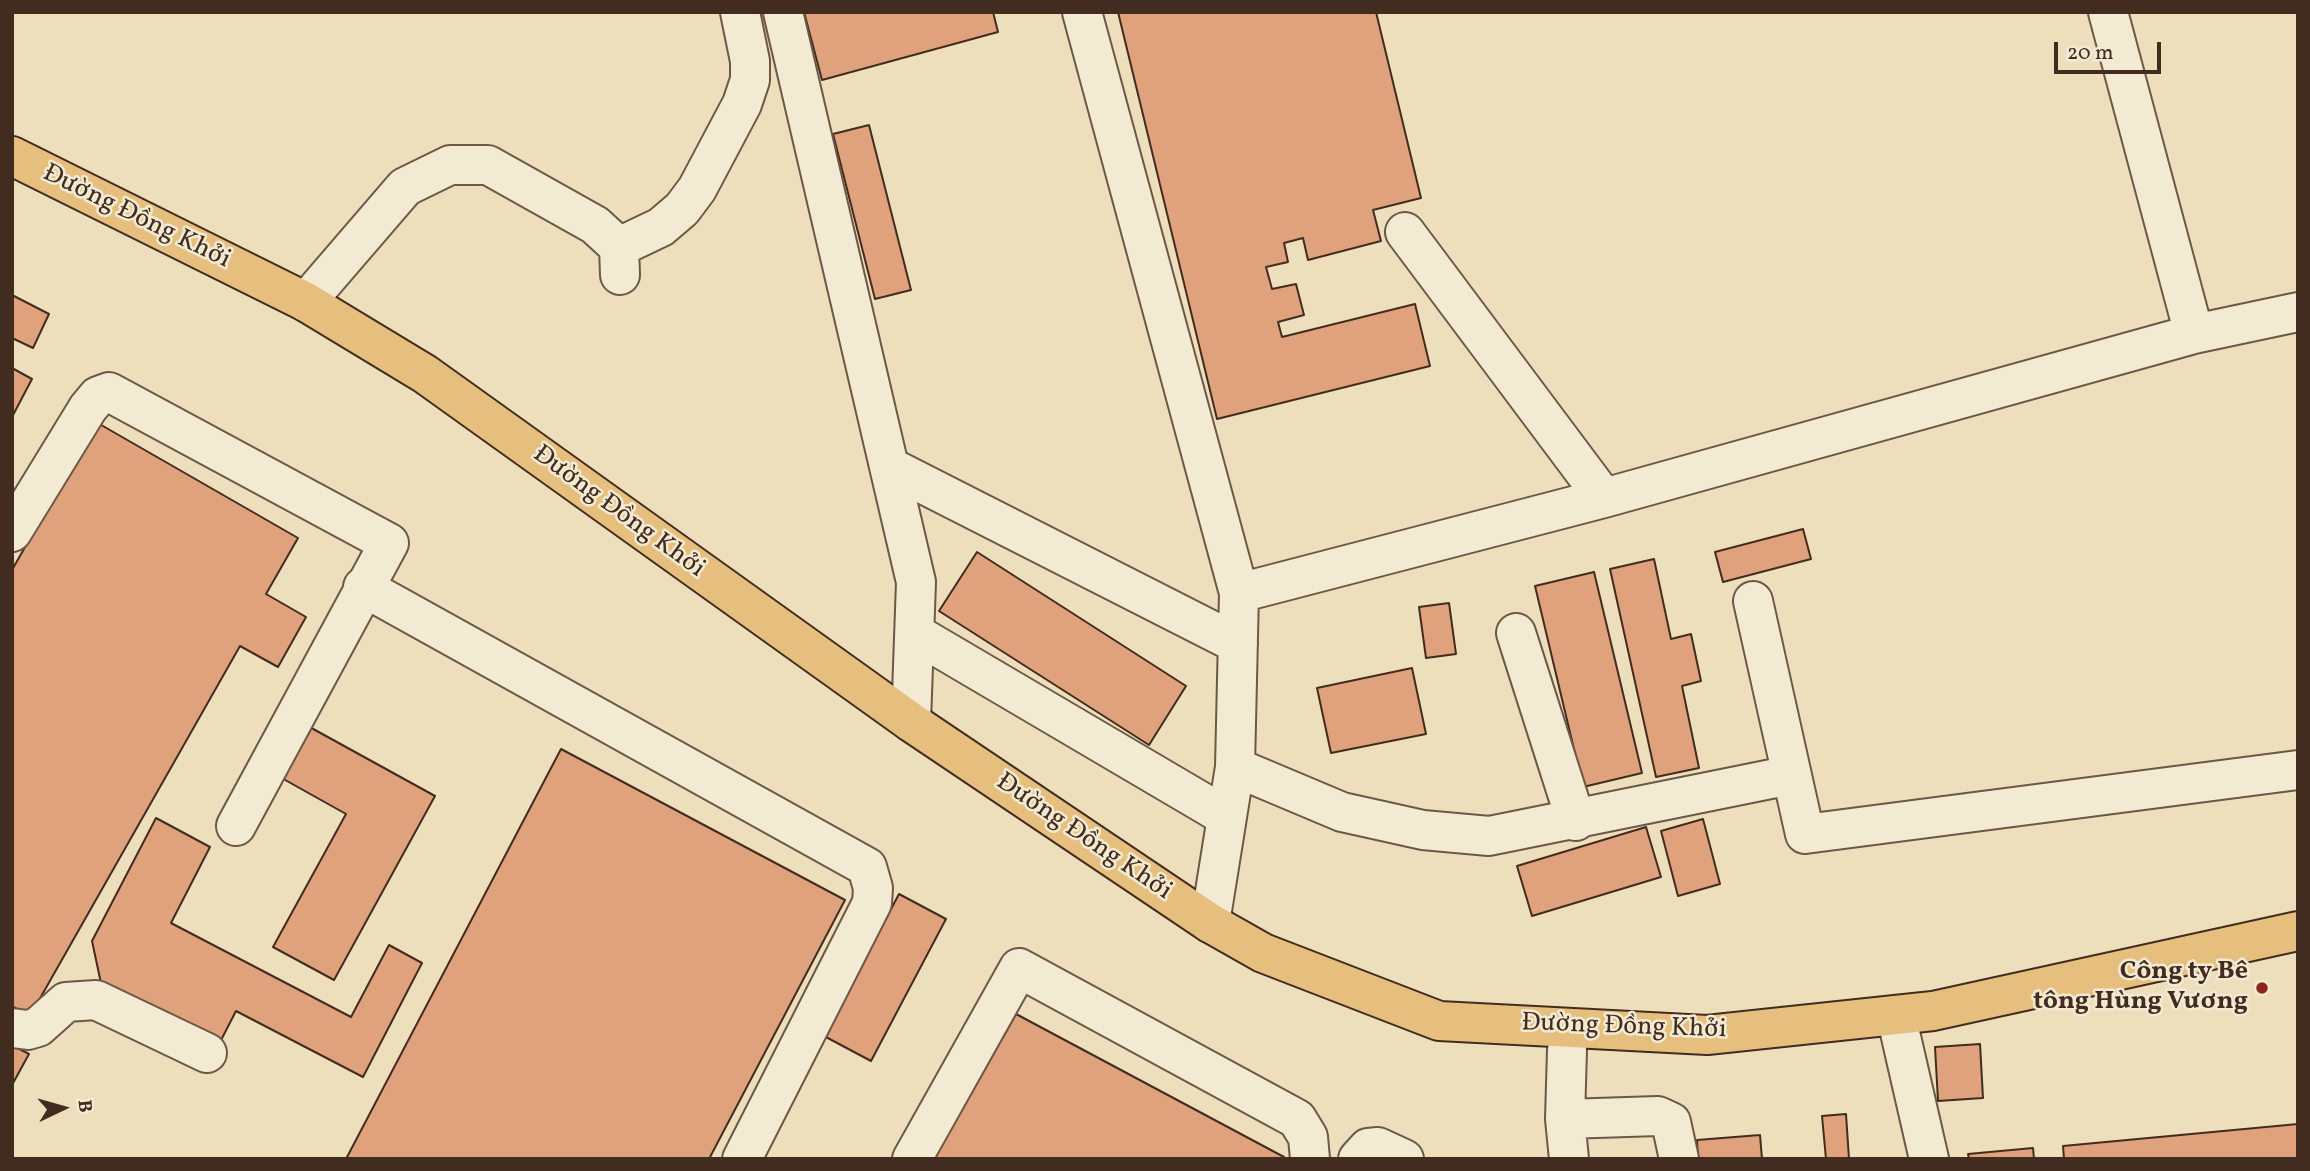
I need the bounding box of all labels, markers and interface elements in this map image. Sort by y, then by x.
scale bar [2058,28,2165,72]
text: 20 m [2067,39,2113,68]
street label: Đường Đồng Khởi [37,159,235,277]
street label: Đường Đồng Khởi [526,440,710,586]
street label: Đường Đồng Khởi [989,768,1177,908]
place label: Công ty Bê tông Hùng Vương [2033,957,2248,1018]
marker: Công ty Bê tông Hùng Vương [2254,980,2270,996]
street label: Đường Đồng Khởi [1521,1009,1727,1047]
north arrow [28,1073,98,1143]
text: B [70,1099,97,1114]

